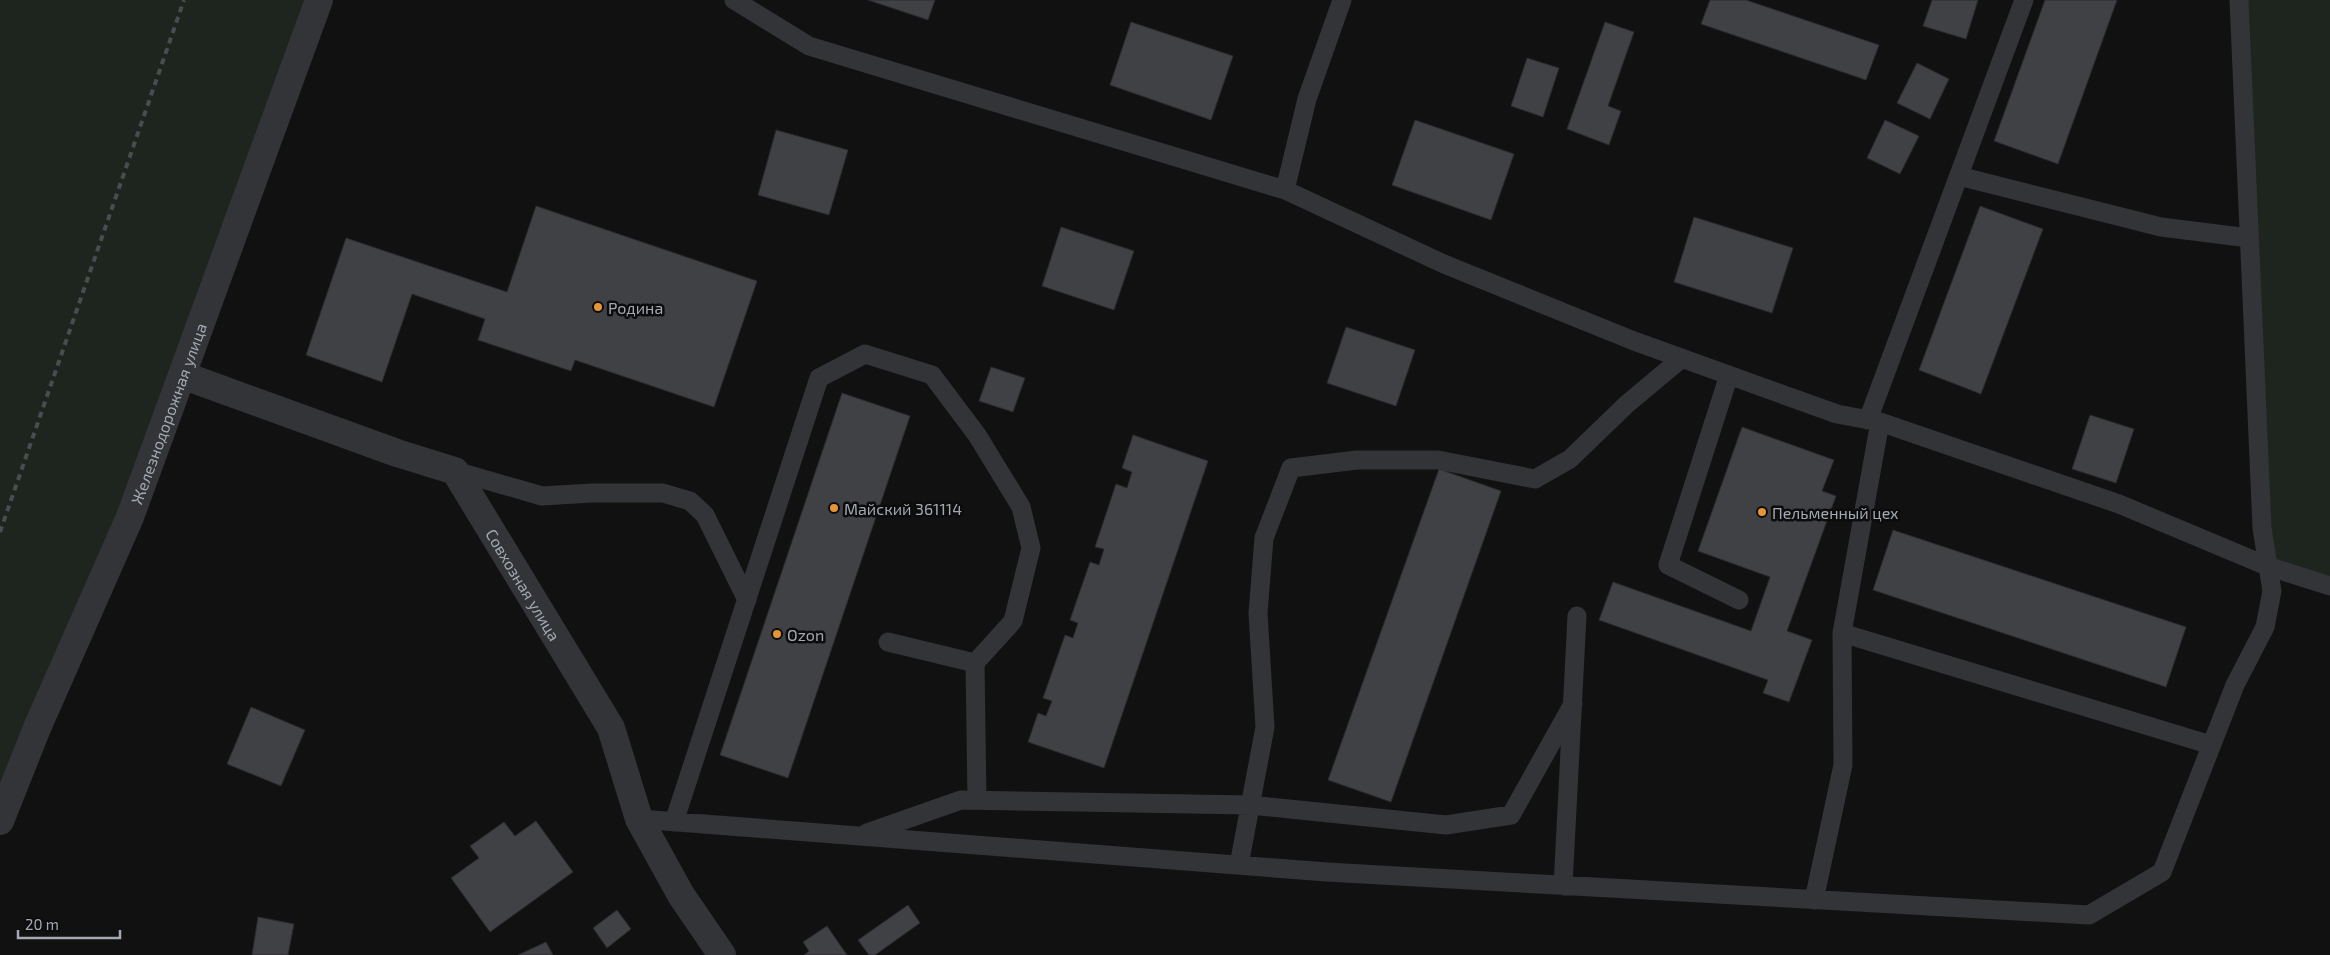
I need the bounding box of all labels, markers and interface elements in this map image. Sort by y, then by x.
place label: Родина [608,298,663,317]
marker: Родина [592,301,604,313]
street label: Железнодорожная улица [126,320,210,507]
place label: Майский 361114 [844,499,962,518]
marker: Майский 361114 [828,502,840,514]
place label: Пельменный цех [1772,503,1899,522]
marker: Пельменный цех [1756,506,1768,518]
street label: Совхозная улица [483,525,565,644]
place label: Ozon [787,625,824,644]
marker: Ozon [771,628,783,640]
scale bar [18,908,120,940]
text: 20 m [25,915,59,933]

